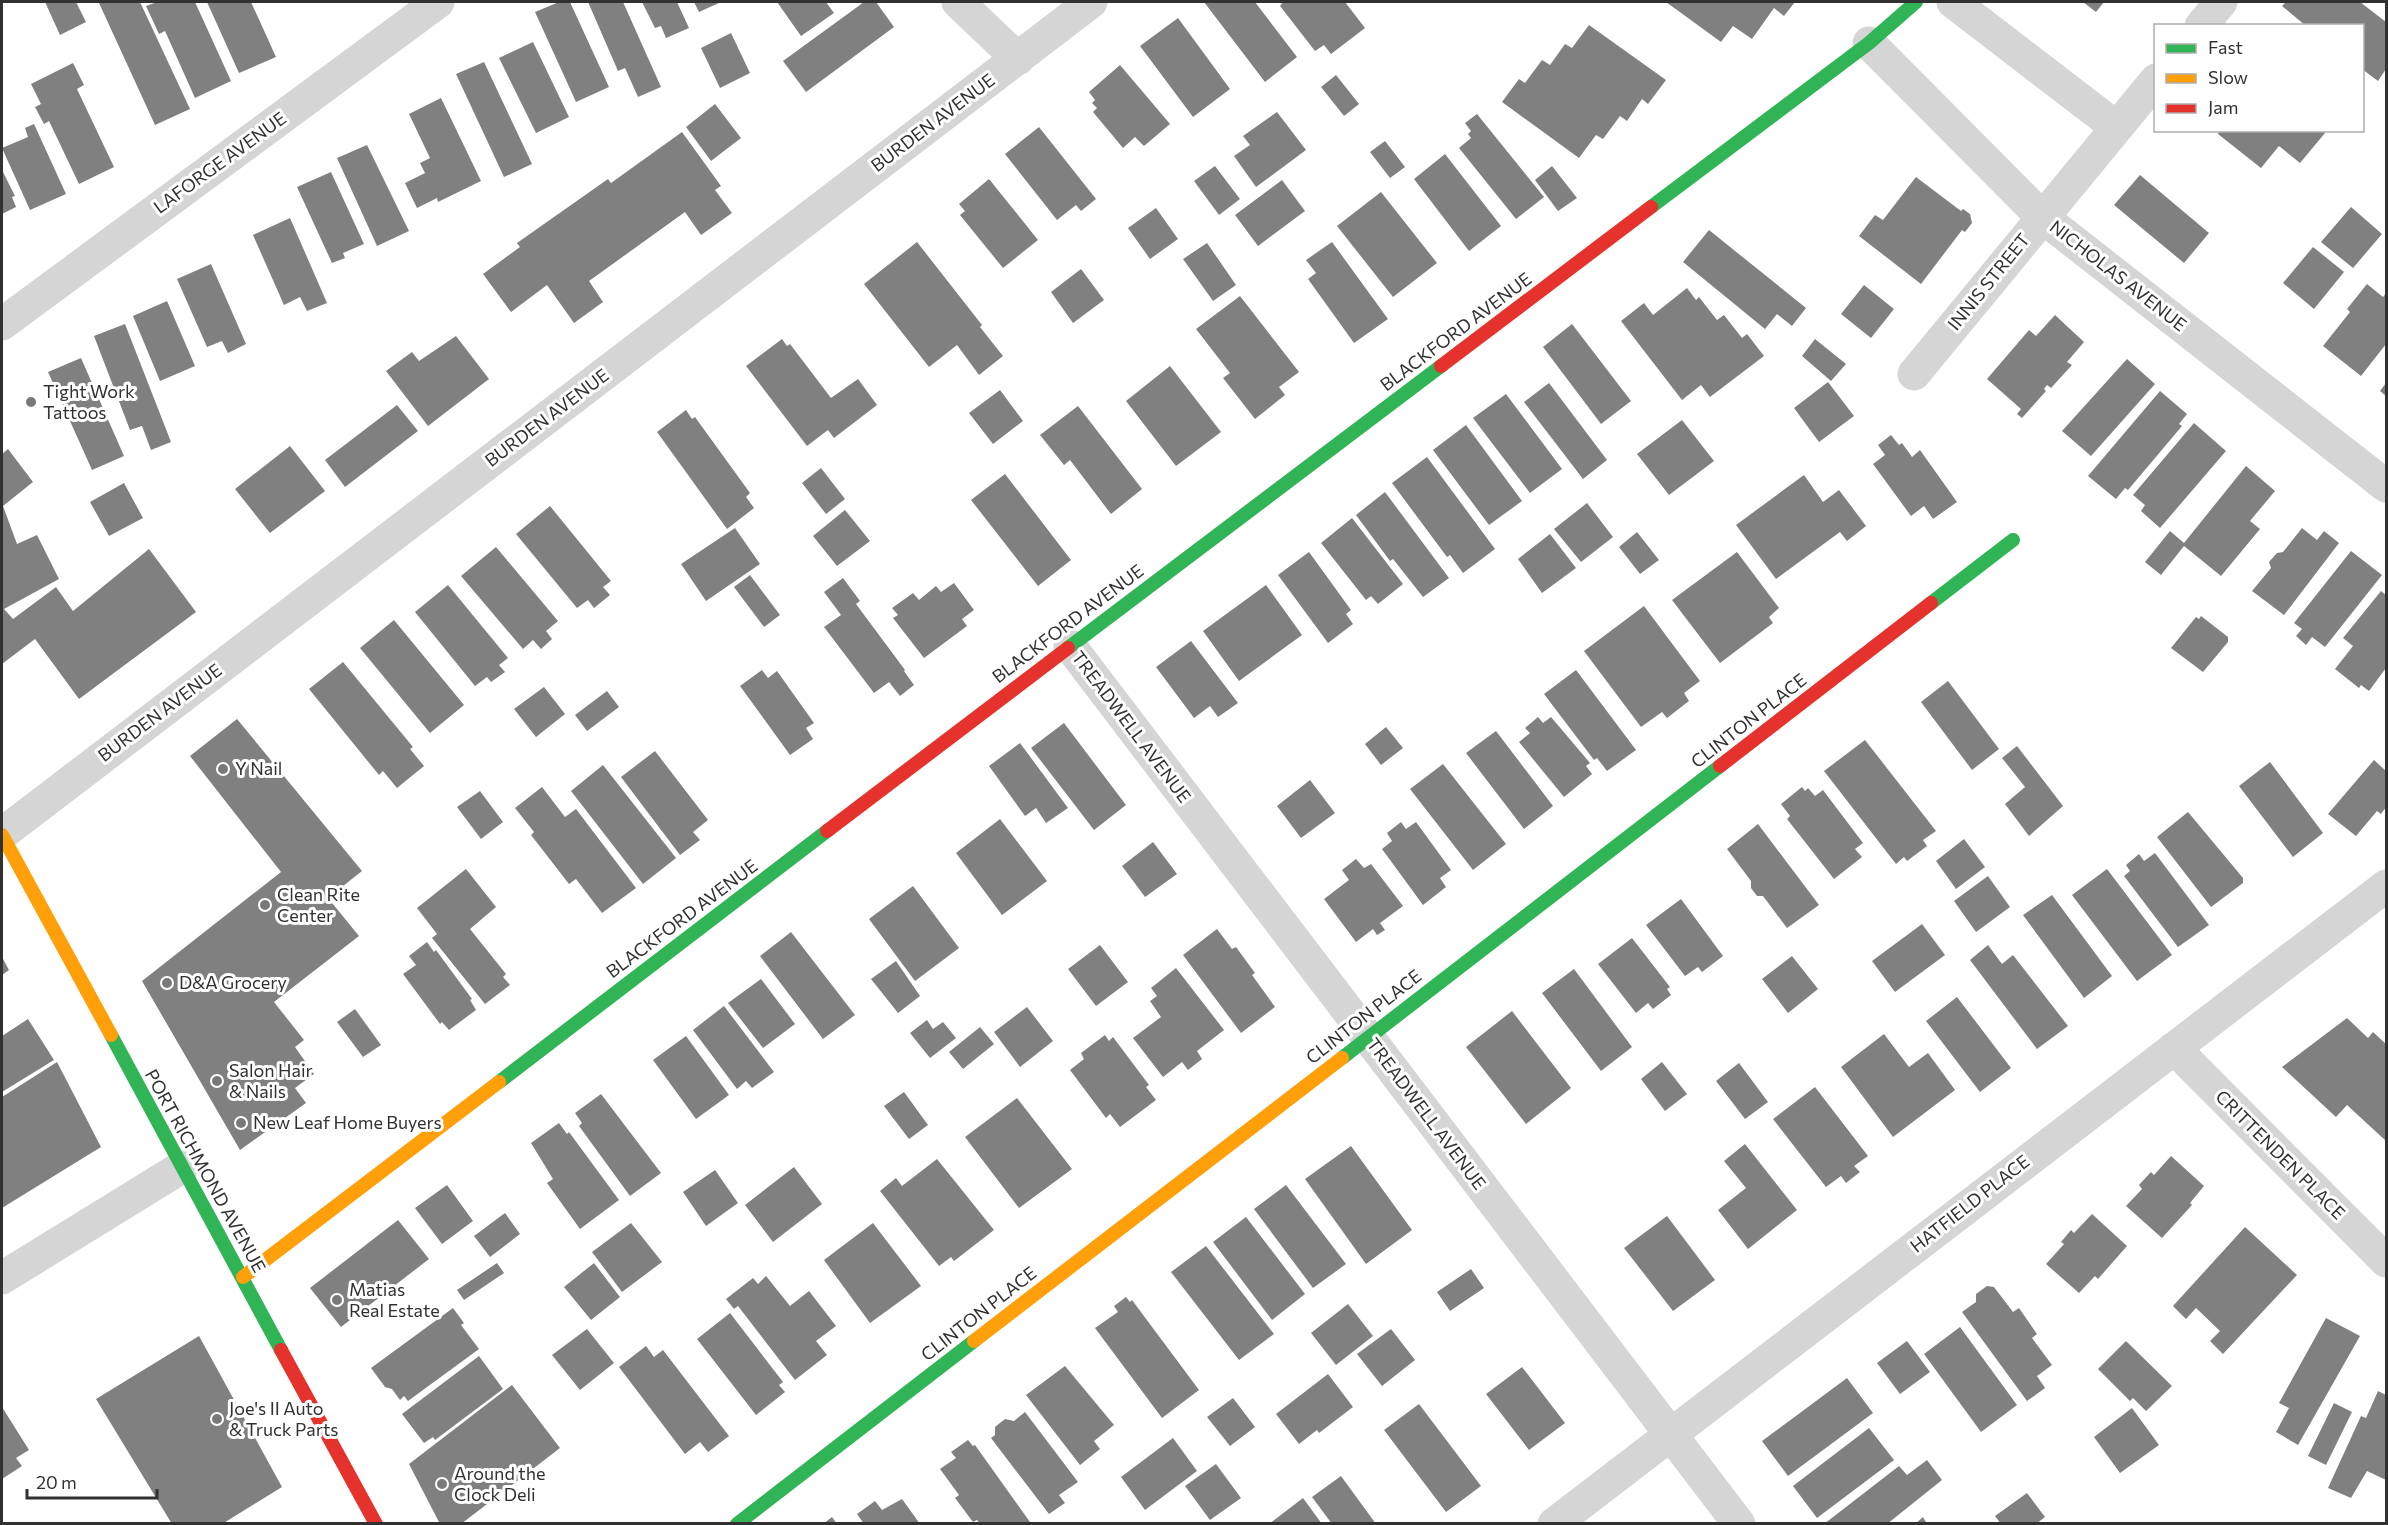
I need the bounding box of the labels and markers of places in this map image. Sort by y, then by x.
place label: Tight Work Tattoos [43,380,135,423]
marker: Tight Work Tattoos [24,395,38,409]
place label: Y Nail [235,757,282,779]
marker: Y Nail [216,762,230,776]
place label: Clean Rite Center [277,883,360,926]
marker: Clean Rite Center [258,898,272,912]
place label: D&A Grocery [179,971,287,993]
marker: D&A Grocery [160,976,174,990]
place label: Salon Hair & Nails [229,1059,313,1102]
marker: Salon Hair & Nails [210,1074,224,1088]
place label: New Leaf Home Buyers [253,1111,442,1133]
marker: New Leaf Home Buyers [234,1116,248,1130]
place label: Matias Real Estate [349,1278,440,1321]
marker: Matias Real Estate [330,1293,344,1307]
place label: Joe's II Auto & Truck Parts [229,1397,339,1440]
marker: Joe's II Auto & Truck Parts [210,1412,224,1426]
place label: Around the Clock Deli [454,1462,545,1505]
marker: Around the Clock Deli [435,1477,449,1491]

